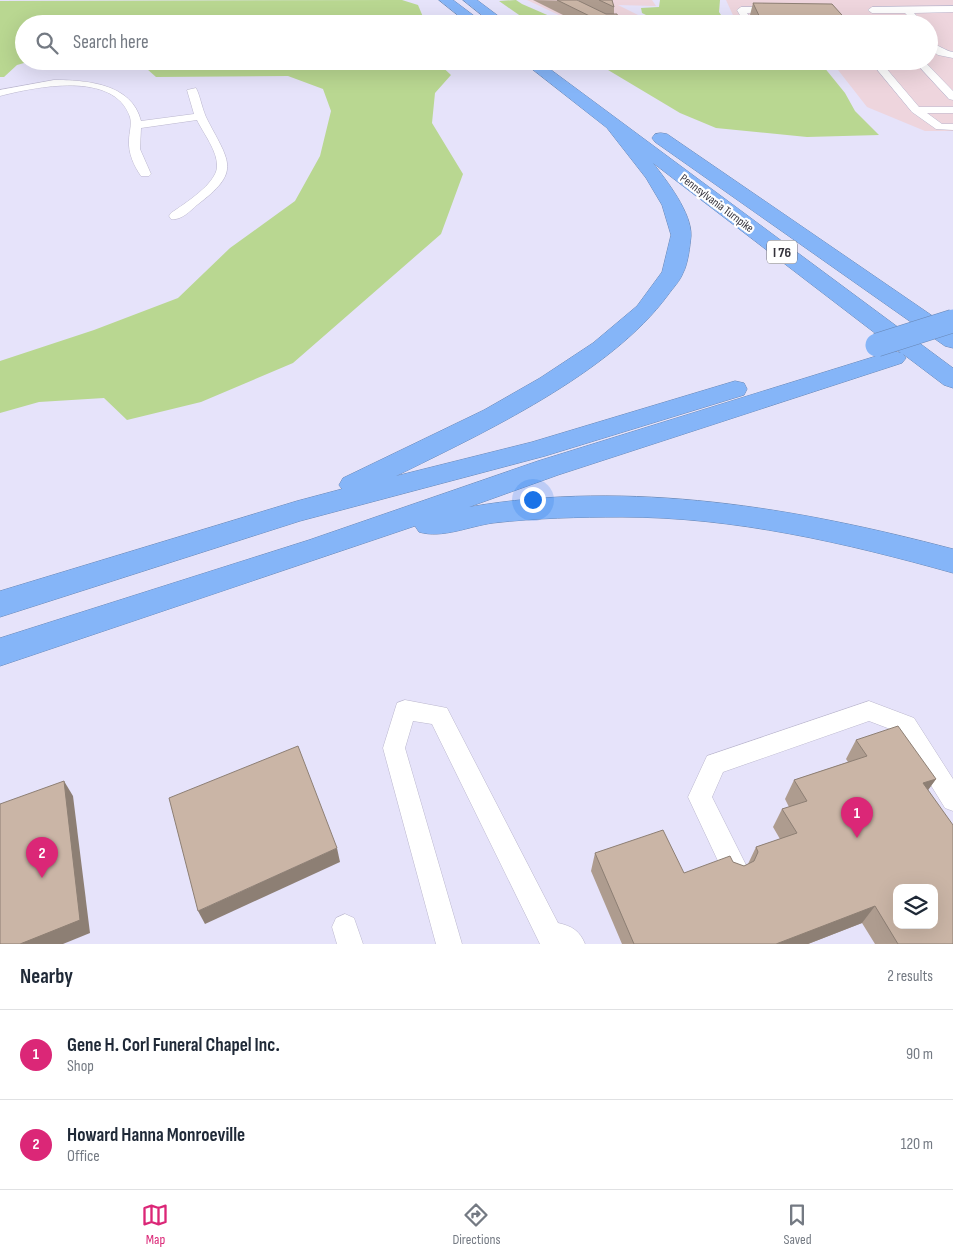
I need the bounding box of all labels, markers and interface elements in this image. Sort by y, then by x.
search box [15,15,938,70]
icon: search [33,29,61,57]
text: Search here [73,31,149,54]
street label: Pennsylvania Turnpike [677,171,757,236]
road number: I 76 [767,240,797,264]
your location [520,487,546,513]
pin: 1 [841,797,873,838]
pin: 2 [26,837,58,878]
map controls [893,884,938,929]
button: layers [893,884,938,929]
text: Nearby [20,964,73,989]
text: 2 results [887,967,933,986]
text: Gene H. Corl Funeral Chapel Inc. [67,1034,280,1057]
text: 1 [33,1045,39,1064]
text: 90 m [906,1045,933,1064]
text: Shop [67,1057,94,1076]
text: Howard Hanna Monroeville [67,1124,245,1147]
text: 2 [32,1135,40,1154]
text: 120 m [901,1135,933,1154]
text: Office [67,1147,100,1166]
tab: Map [141,1201,169,1248]
tab: Directions [452,1201,501,1248]
tab: Saved [783,1201,812,1248]

